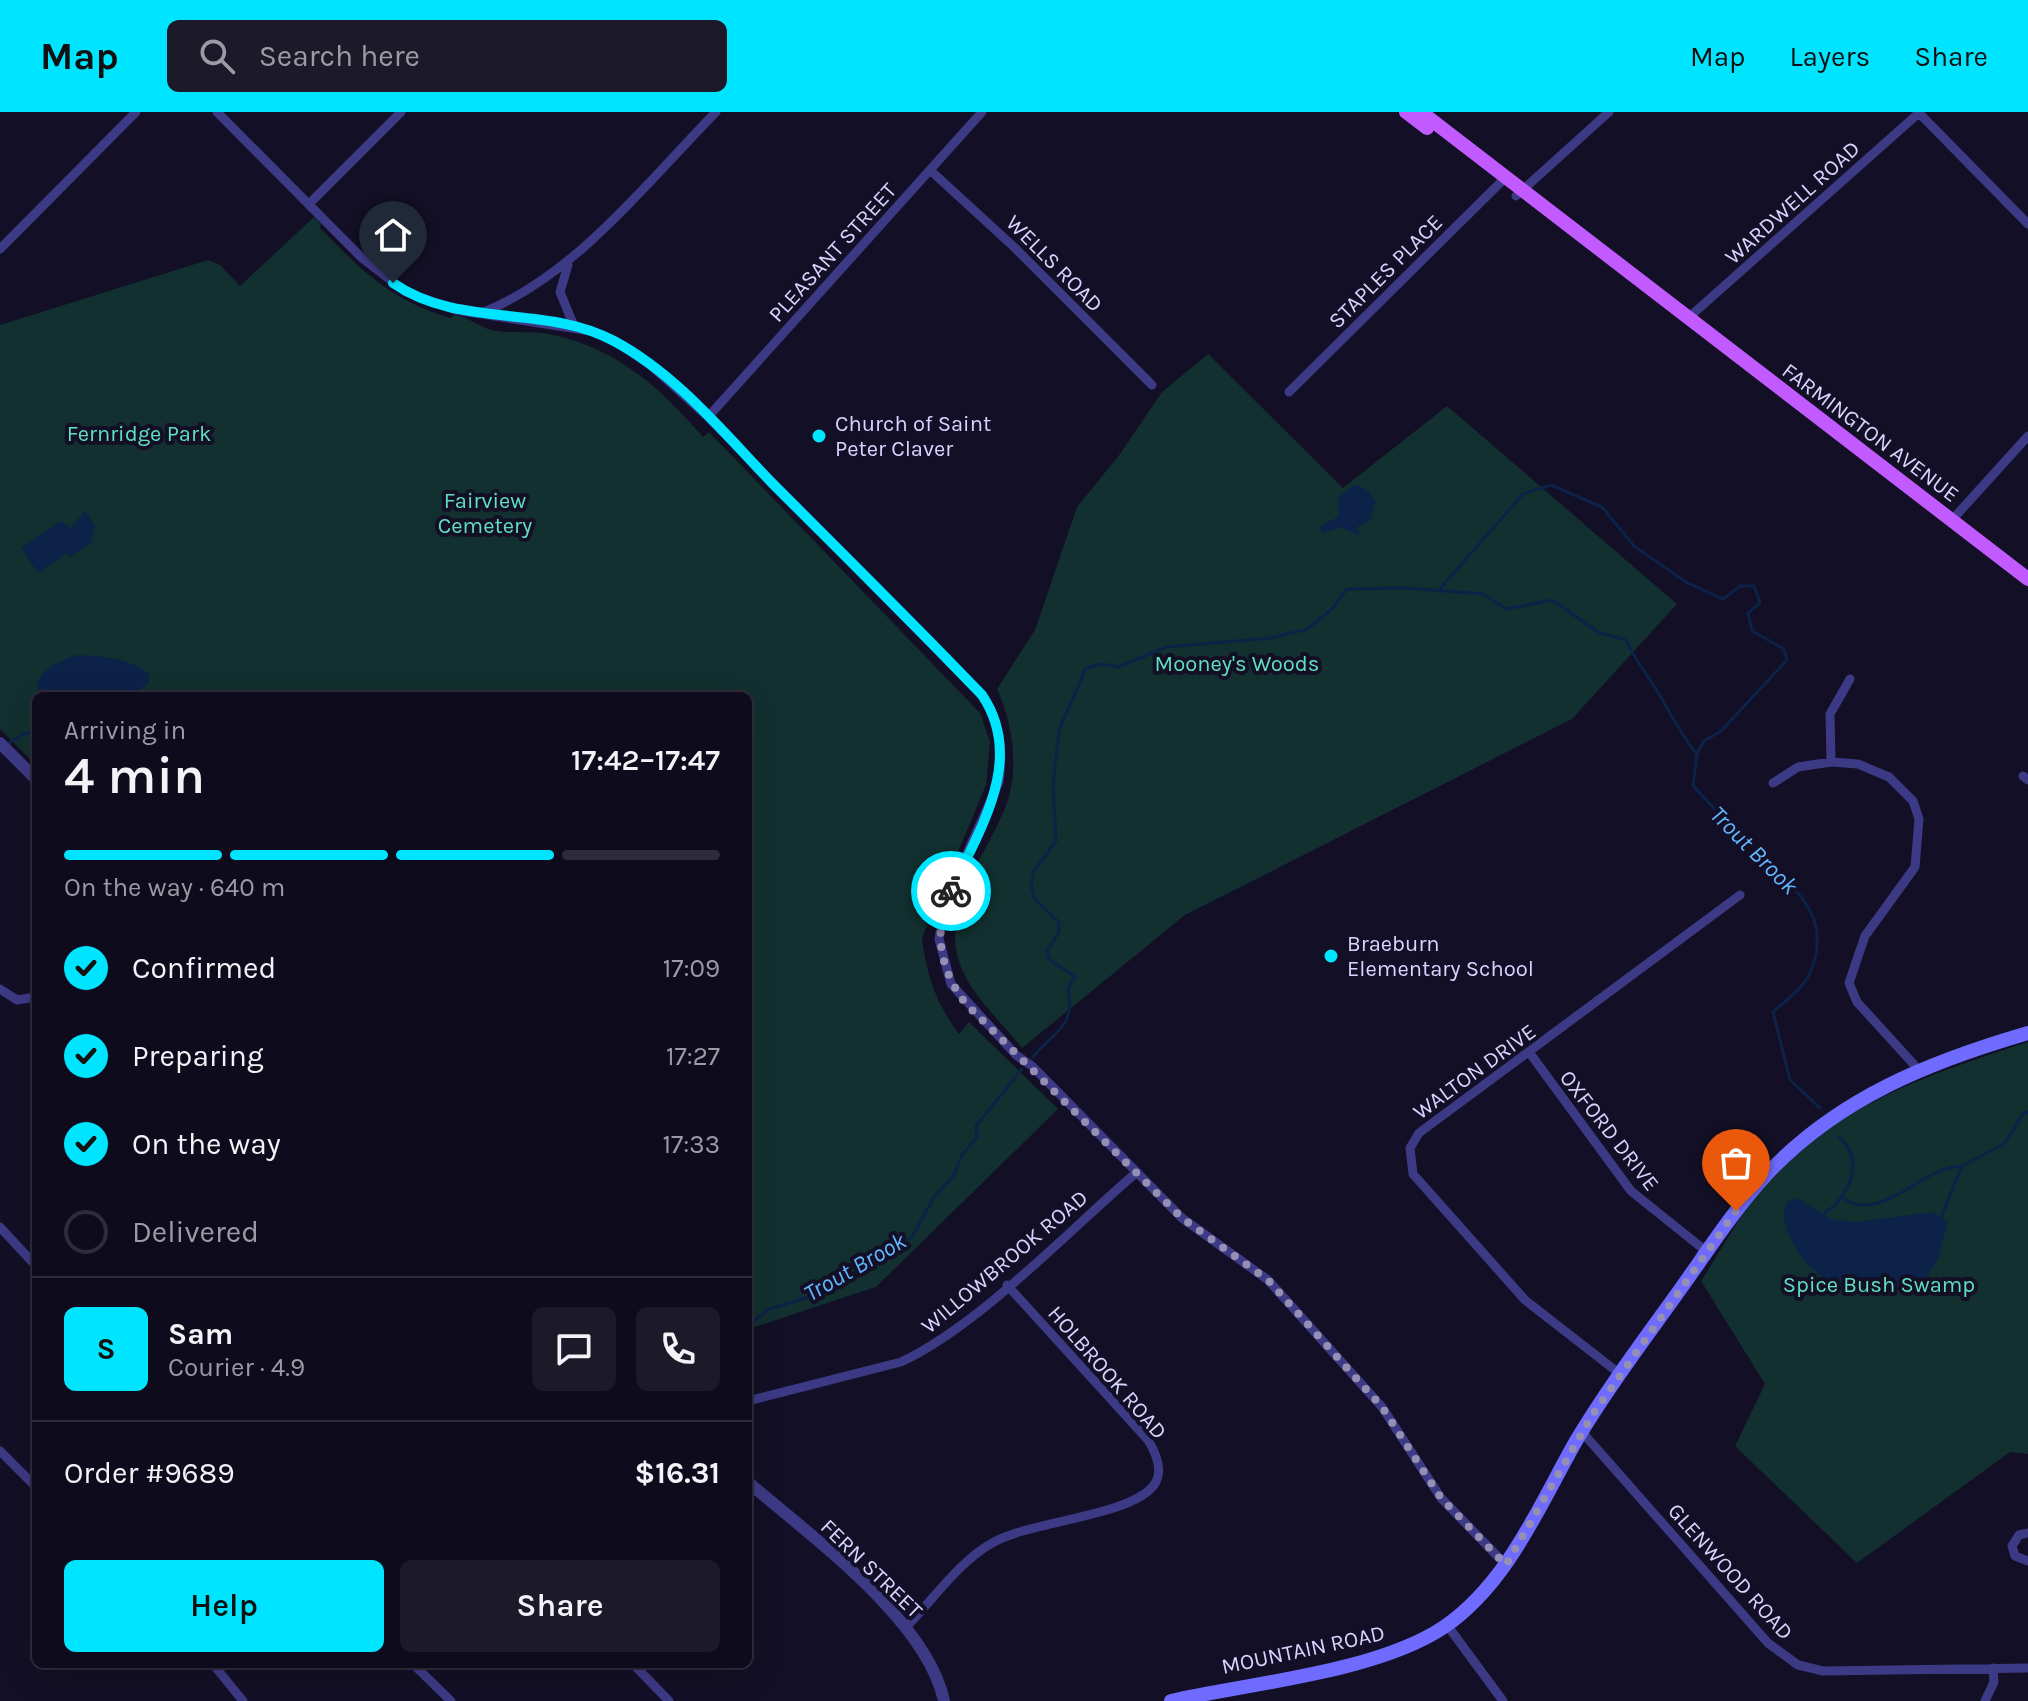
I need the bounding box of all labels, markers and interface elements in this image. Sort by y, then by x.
search box [167,20,727,92]
text: Map [40,34,119,79]
icon: search [195,34,239,78]
text: Search here [259,38,420,74]
text: Map [1690,40,1745,73]
text: Layers [1789,40,1870,73]
text: Share [1914,40,1988,73]
street label: WARDWELL ROAD [1720,135,1865,270]
street label: PLEASANT STREET [763,178,902,328]
pin [359,201,427,283]
street label: STAPLES PLACE [1323,209,1448,334]
street label: WELLS ROAD [1001,210,1108,317]
icon: home [371,213,415,257]
street label: FARMINGTON AVENUE [1777,358,1964,508]
place label: Church of Saint Peter Claver [835,411,991,462]
park label: Fernridge Park [67,421,211,447]
marker: Church of Saint Peter Claver [810,427,828,445]
park label: Fairview Cemetery [438,488,532,539]
park label: Mooney's Woods [1155,651,1319,677]
text: Arriving in [64,715,186,746]
text: 17:42–17:47 [571,742,720,778]
text: 4 min [64,745,205,806]
water label: Trout Brook [1704,800,1804,900]
courier [911,851,991,931]
icon: bike [929,869,973,913]
text: On the way · 640 m [64,872,285,903]
place label: Braeburn Elementary School [1347,931,1534,982]
icon: check [64,946,108,990]
marker: Braeburn Elementary School [1322,947,1340,965]
text: Confirmed [132,950,276,986]
text: 17:09 [663,953,720,984]
street label: WALTON DRIVE [1408,1019,1541,1125]
icon: check [64,1034,108,1078]
text: Preparing [132,1038,264,1074]
text: 17:27 [666,1041,720,1072]
street label: OXFORD DRIVE [1554,1065,1664,1196]
icon: check [64,1122,108,1166]
text: On the way [132,1126,281,1162]
text: 17:33 [663,1129,720,1160]
pin [1702,1129,1770,1211]
icon: bag [1714,1141,1758,1185]
street label: WILLOWBROOK ROAD [916,1185,1093,1339]
text: Delivered [132,1214,259,1250]
water label: Trout Brook [799,1226,912,1307]
park label: Spice Bush Swamp [1783,1272,1975,1298]
street label: HOLBROOK ROAD [1042,1301,1172,1445]
button: chat [532,1307,616,1391]
button: phone [636,1307,720,1391]
text: Sam [168,1316,233,1352]
text: S [96,1331,116,1367]
text: Courier · 4.9 [168,1352,305,1383]
text: Order #9689 [64,1455,235,1491]
text: $16.31 [635,1455,720,1491]
street label: GLENWOOD ROAD [1662,1498,1798,1645]
street label: FERN STREET [815,1514,928,1624]
button: Help [64,1560,384,1652]
button: Share [400,1560,720,1652]
street label: MOUNTAIN ROAD [1219,1620,1387,1680]

